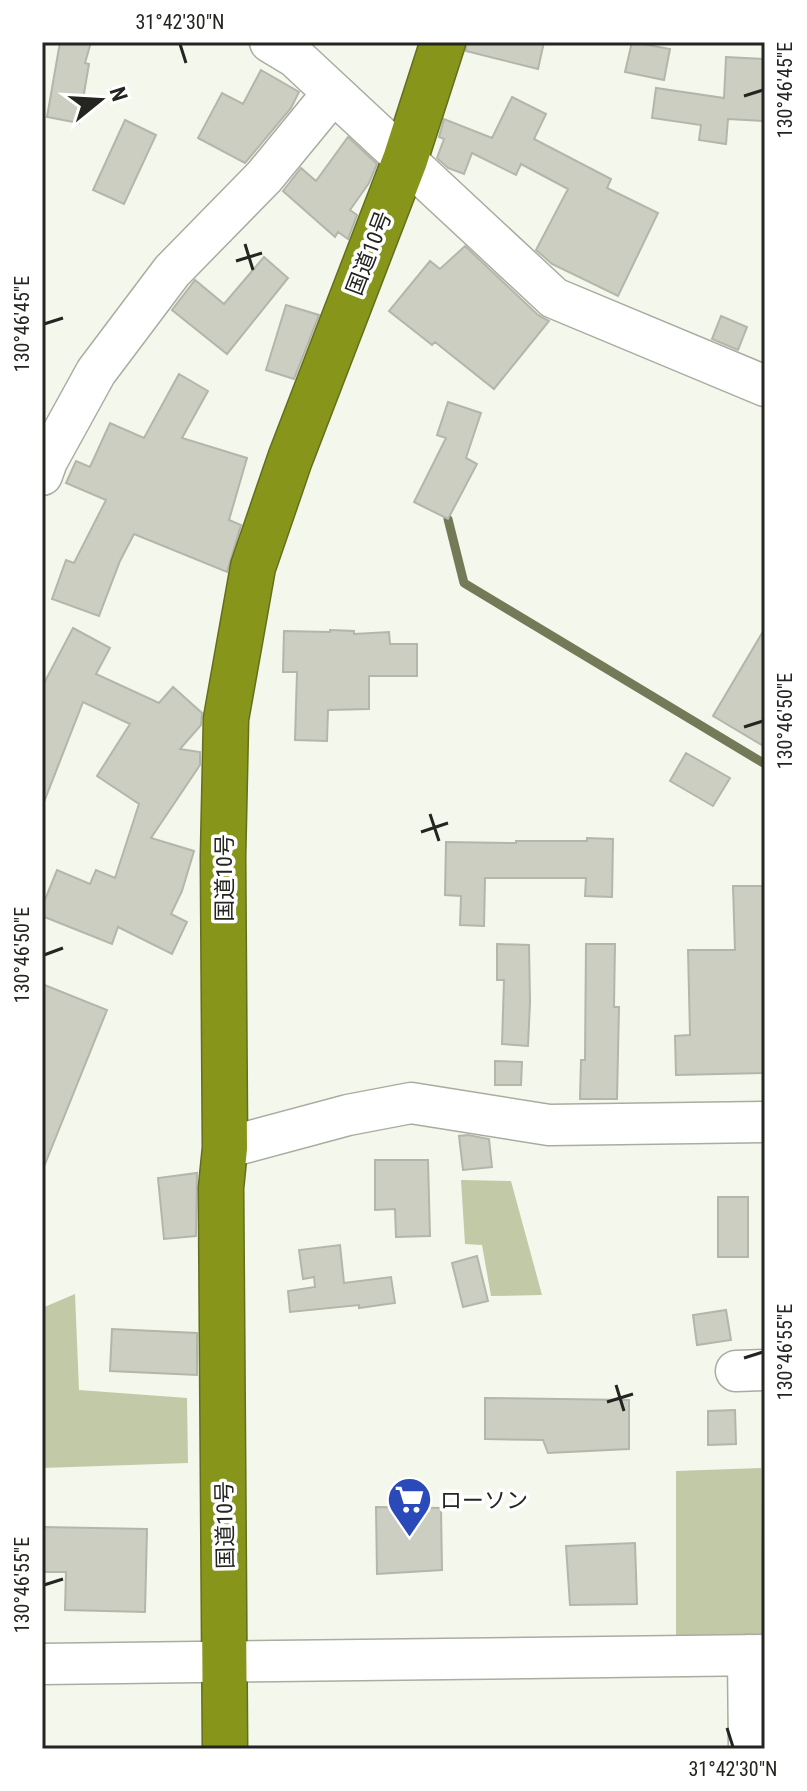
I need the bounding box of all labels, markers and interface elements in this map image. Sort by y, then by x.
text: 31°42'30"N [135,10,225,34]
text: 130°46'45"E [773,42,797,138]
north arrow [60,60,140,140]
text: N [105,84,133,104]
street label: 国道10号 [342,208,396,298]
text: 130°46'45"E [10,276,34,372]
text: 130°46'50"E [773,673,797,769]
street label: 国道10号 [212,834,237,922]
text: 130°46'50"E [10,907,34,1003]
text: 130°46'55"E [773,1304,797,1400]
supermarket icon: ローソン [385,1476,433,1539]
street label: 国道10号 [212,1481,238,1569]
place label: ローソン [440,1488,528,1513]
text: 130°46'55"E [10,1537,34,1633]
text: 31°42'30"N [688,1757,778,1781]

